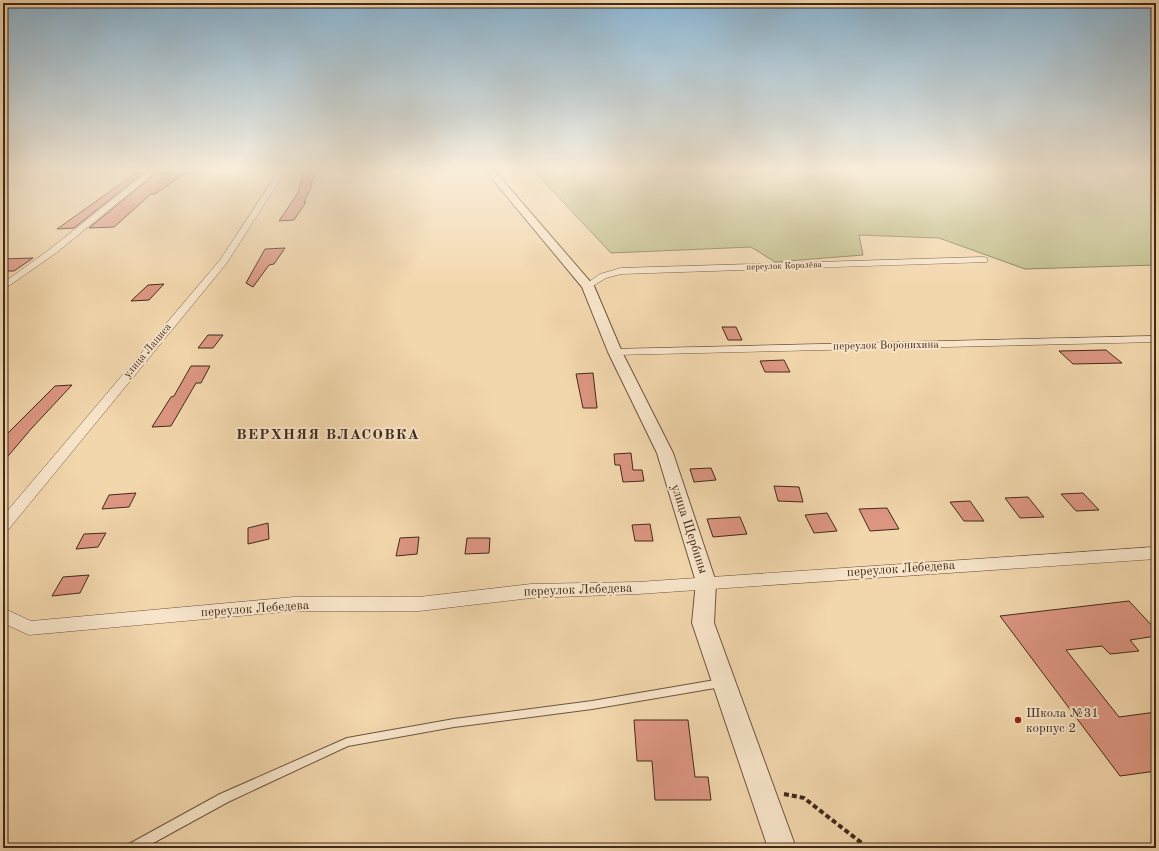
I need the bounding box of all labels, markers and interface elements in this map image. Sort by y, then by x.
street label: переулок Королёва [746,260,823,272]
street label: улица Лациса [122,321,174,380]
street label: переулок Воронихина [833,340,940,352]
district label: ВЕРХНЯЯ ВЛАСОВКА [236,428,420,443]
street label: улица Щербины [668,483,710,576]
street label: переулок Лебедева [846,559,956,579]
street label: переулок Лебедева [523,582,633,598]
street label: переулок Лебедева [200,599,310,619]
place label: Школа №31 корпус 2 [1026,707,1099,735]
marker: Школа №31 корпус 2 [1013,715,1023,725]

